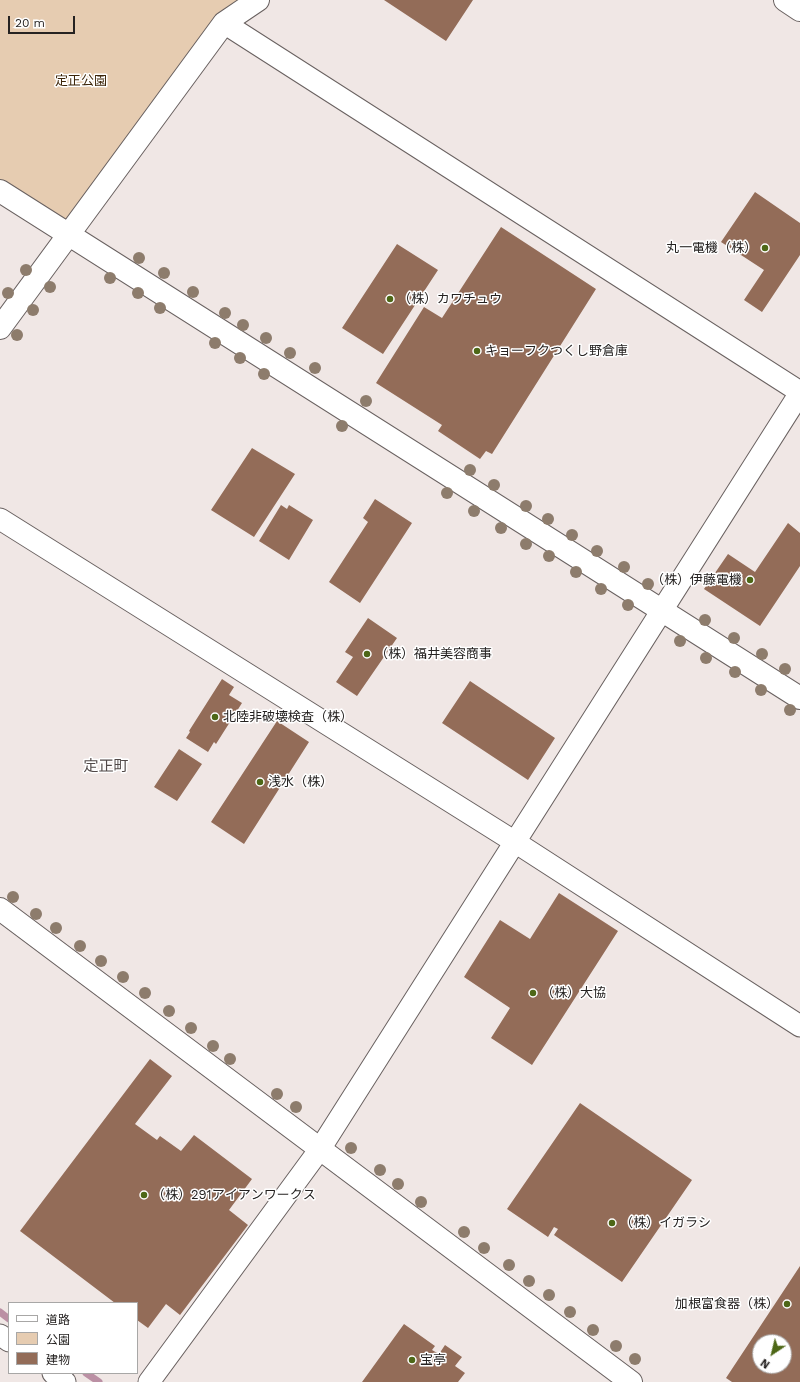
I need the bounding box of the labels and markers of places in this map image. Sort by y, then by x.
place label: 丸一電機（株） [666,240,757,256]
marker: 丸一電機（株） [760,243,770,253]
place label: （株）カワチュウ [398,291,502,307]
marker: （株）カワチュウ [385,294,395,304]
place label: キョーフクつくし野倉庫 [485,343,628,359]
marker: キョーフクつくし野倉庫 [472,346,482,356]
place label: （株）伊藤電機 [651,572,742,588]
marker: （株）伊藤電機 [745,575,755,585]
place label: （株）福井美容商事 [375,646,492,662]
marker: （株）福井美容商事 [362,649,372,659]
place label: 北陸非破壊検査（株） [223,709,353,725]
marker: 北陸非破壊検査（株） [210,712,220,722]
place label: 浅水（株） [268,774,333,790]
marker: 浅水（株） [255,777,265,787]
place label: （株）大協 [541,985,606,1001]
marker: （株）大協 [528,988,538,998]
place label: （株）291アイアンワークス [152,1187,316,1203]
marker: （株）291アイアンワークス [139,1190,149,1200]
place label: （株）イガラシ [620,1215,711,1231]
marker: （株）イガラシ [607,1218,617,1228]
place label: 加根富食器（株） [675,1296,779,1312]
marker: 加根富食器（株） [782,1299,792,1309]
place label: 宝亭 [420,1352,446,1368]
marker: 宝亭 [407,1355,417,1365]

